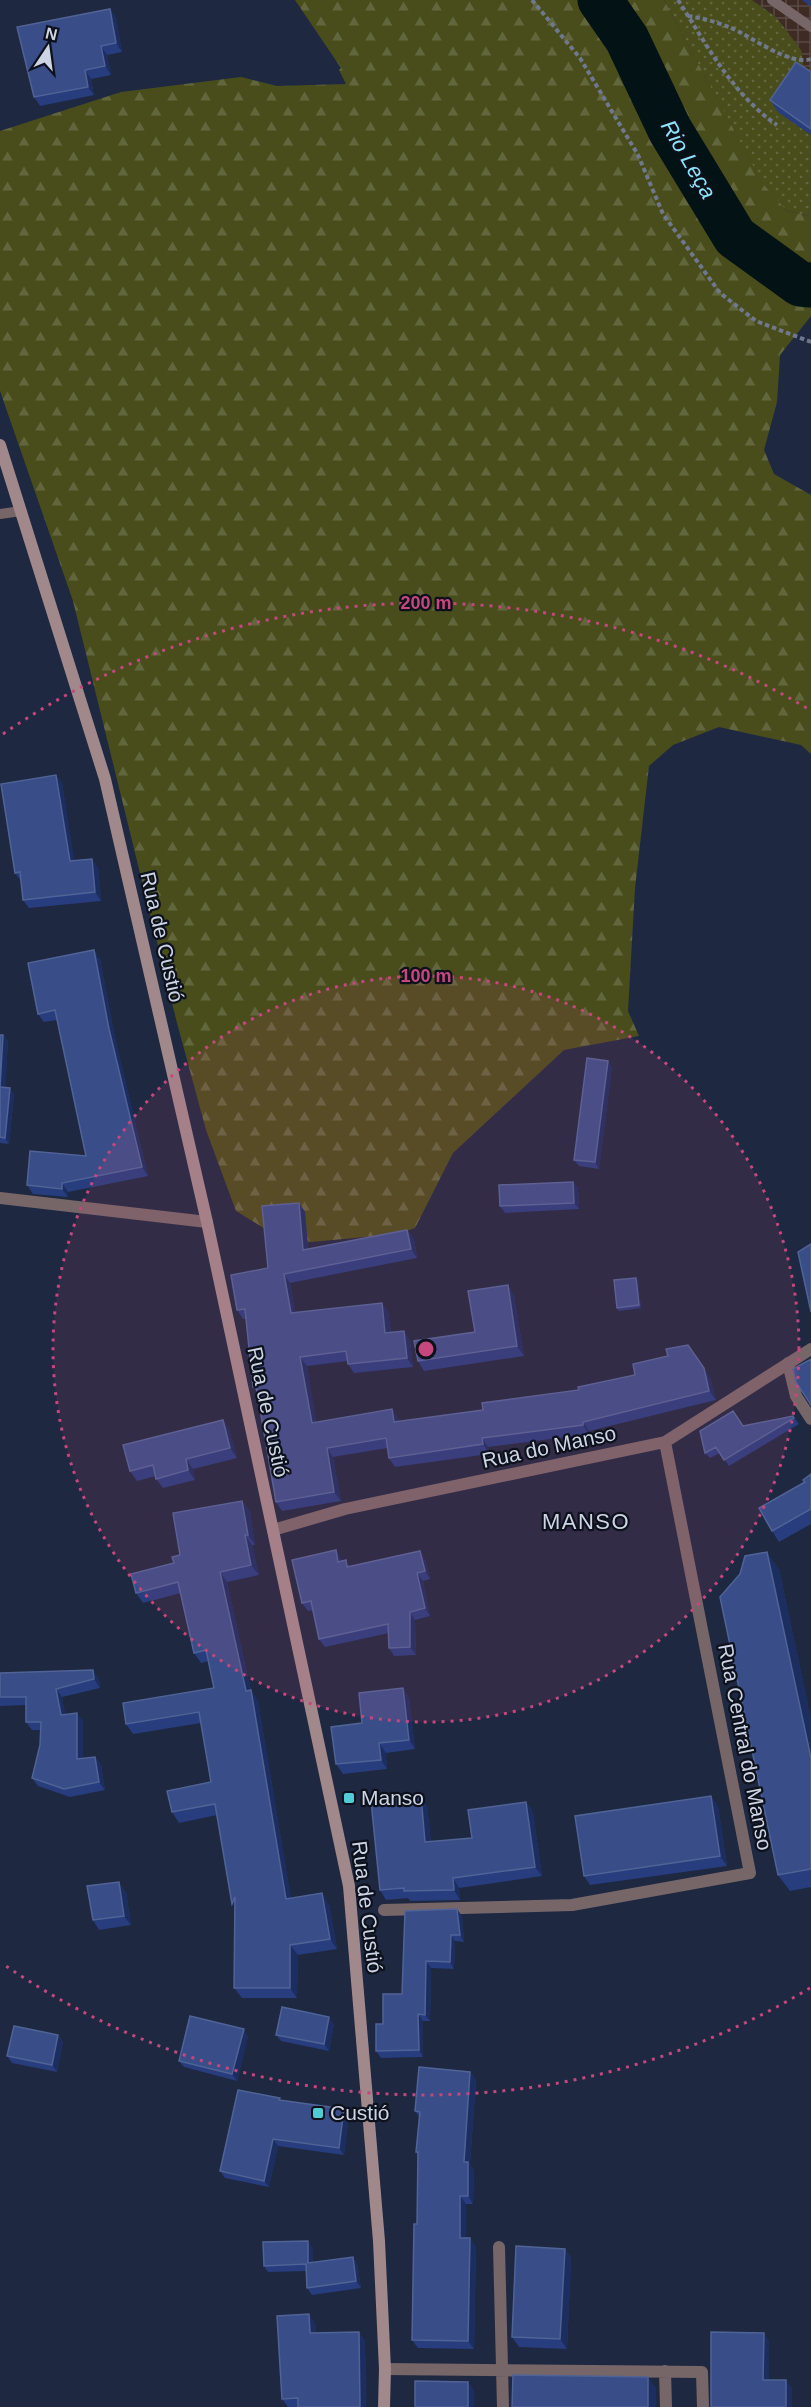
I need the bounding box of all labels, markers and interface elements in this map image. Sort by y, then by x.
north arrow [18,18,78,78]
text: N [44,24,59,43]
water label: Rio Leça [656,115,721,203]
text: 200 m [400,593,452,613]
street label: Rua de Custió [136,869,189,1004]
text: 100 m [400,966,452,986]
centre of rings [416,1339,436,1359]
street label: Rua de Custió [243,1344,294,1479]
street label: Rua do Manso [480,1421,618,1472]
district label: MANSO [542,1509,630,1534]
street label: Rua Central do Manso [714,1642,777,1852]
place label: Manso [361,1786,424,1809]
marker: Manso [342,1791,356,1805]
street label: Rua de Custió [348,1839,387,1974]
place label: Custió [330,2101,390,2124]
marker: Custió [311,2106,325,2120]

